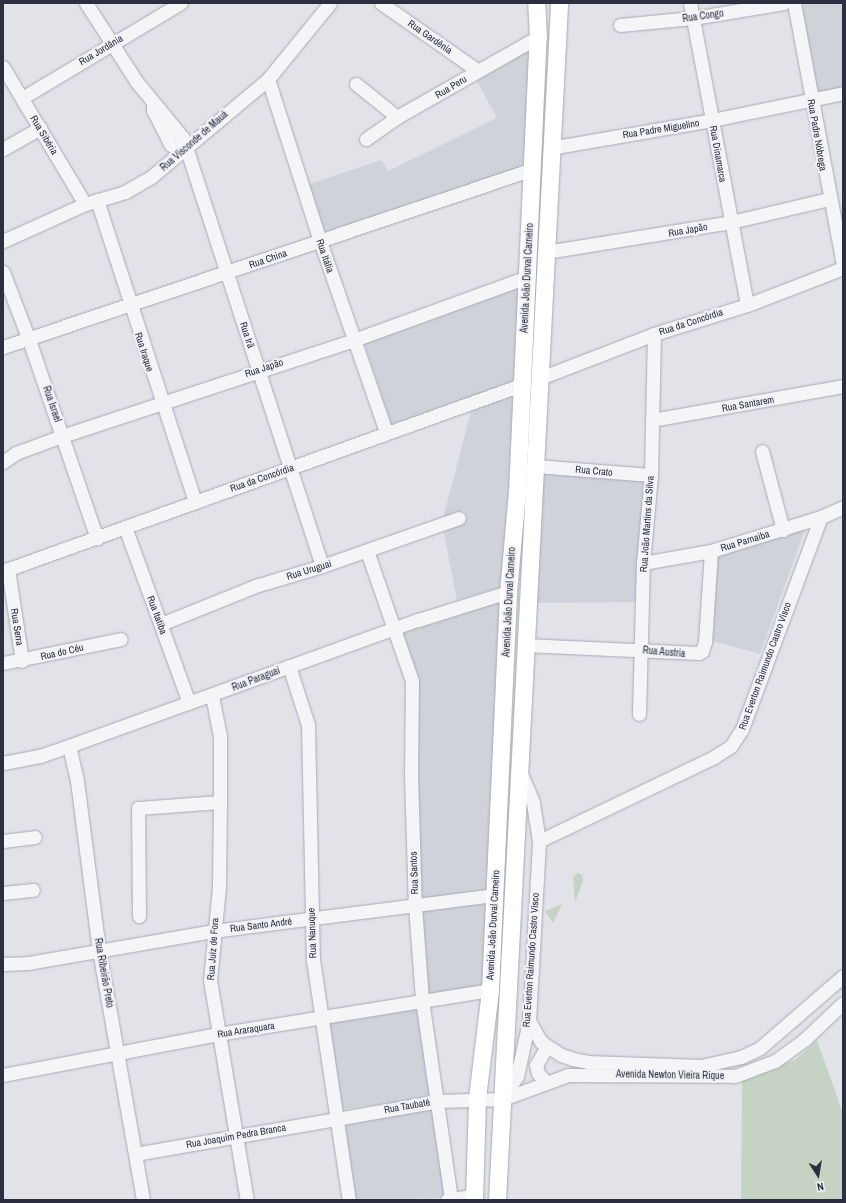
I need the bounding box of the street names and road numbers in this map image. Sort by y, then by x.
street label: Rua Congo [682,7,724,25]
street label: Rua Gardênia [405,17,455,57]
street label: Rua Jordânia [77,32,125,68]
street label: Rua Peru [433,73,469,101]
street label: Rua Padre Nóbrega [805,98,829,172]
street label: Rua Visconde de Mauá [158,108,230,174]
street label: Rua Sibéria [28,113,60,157]
street label: Rua Padre Miguelino [622,117,700,141]
street label: Rua Dinamarca [707,125,729,183]
street label: Rua Japão [667,221,709,239]
street label: Avenida João Durval Carneiro [518,223,536,333]
street label: Rua Itália [314,237,336,275]
street label: Rua China [248,247,288,271]
street label: Rua da Concórdia [657,306,725,338]
street label: Rua Irã [237,320,257,350]
street label: Rua Iraque [132,331,156,373]
street label: Rua Japão [243,356,285,380]
street label: Rua Israel [40,384,64,424]
street label: Rua Santarem [721,394,775,414]
street label: Rua da Concórdia [229,461,295,495]
street label: Rua Crato [575,463,613,479]
street label: Rua João Martins da Silva [638,475,656,573]
street label: Rua Parnaiba [719,528,771,554]
street label: Avenida João Durval Carneiro [500,547,518,657]
street label: Rua Uruguai [285,557,333,583]
street label: Rua Itatiba [145,594,169,636]
street label: Rua Everton Raimundo Castro Visco [736,601,794,731]
street label: Rua Serra [8,608,26,646]
street label: Rua do Céu [39,641,85,663]
street label: Rua Austria [642,644,686,660]
street label: Rua Paraguai [230,664,282,694]
street label: Rua Santos [407,851,421,895]
street label: Avenida João Durval Carneiro [484,870,502,980]
street label: Rua Everton Raimundo Castro Visco [520,892,542,1028]
street label: Rua Nanuque [305,908,319,958]
street label: Rua Santo André [229,915,293,935]
street label: Rua Juiz de Fora [205,917,221,981]
street label: Rua Ribeirão Preto [92,937,116,1009]
street label: Rua Araraquara [216,1020,276,1040]
street label: Avenida Newton Vieira Rique [616,1068,724,1082]
street label: Rua Taubaté [383,1096,431,1116]
street label: Rua Joaquim Pedra Branca [185,1121,287,1151]

